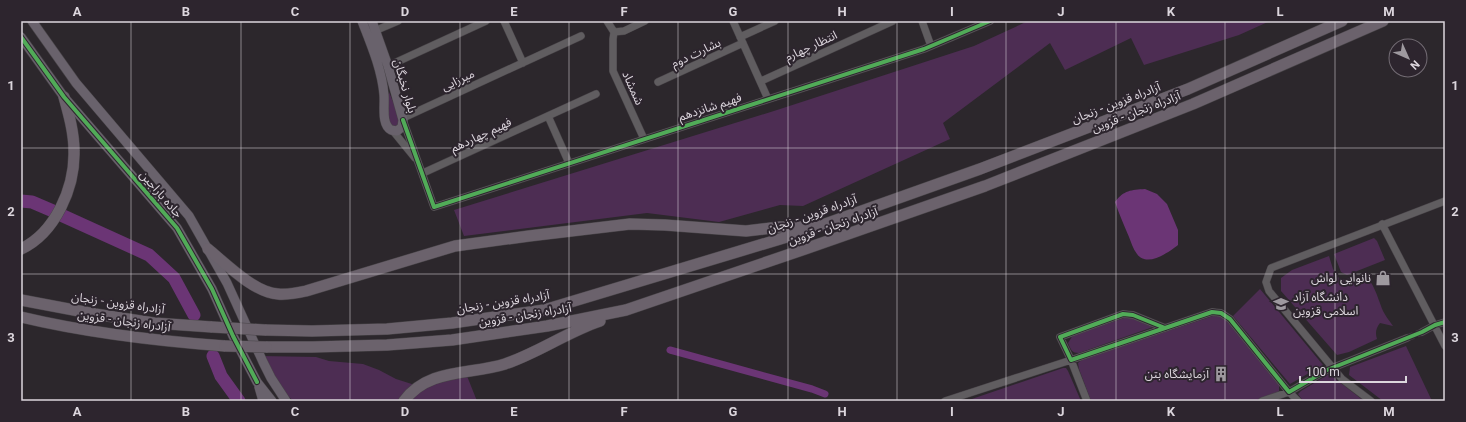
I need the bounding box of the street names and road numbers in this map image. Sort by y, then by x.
street label: انتظار چهارم [783,28,840,66]
street label: بشارت دوم [669,35,724,72]
street label: بلوار نخبگان [391,57,419,115]
street label: میرزایی [439,66,477,94]
street label: شمشاد [619,69,647,107]
street label: آزادراه قزوین - زنجان [1070,79,1163,126]
street label: آزادراه زنجان - قزوین [1090,88,1183,135]
street label: فهیم شانزدهم [677,90,744,126]
street label: فهیم چهاردهم [448,115,515,157]
street label: جاده باراجین [137,167,185,221]
street label: آزادراه قزوین - زنجان [765,192,859,236]
street label: آزادراه زنجان - قزوین [786,204,880,248]
street label: آزادراه قزوین - زنجان [455,288,551,316]
street label: آزادراه قزوین - زنجان [70,290,166,317]
street label: آزادراه زنجان - قزوین [477,301,573,329]
street label: آزادراه زنجان - قزوین [76,308,172,335]

